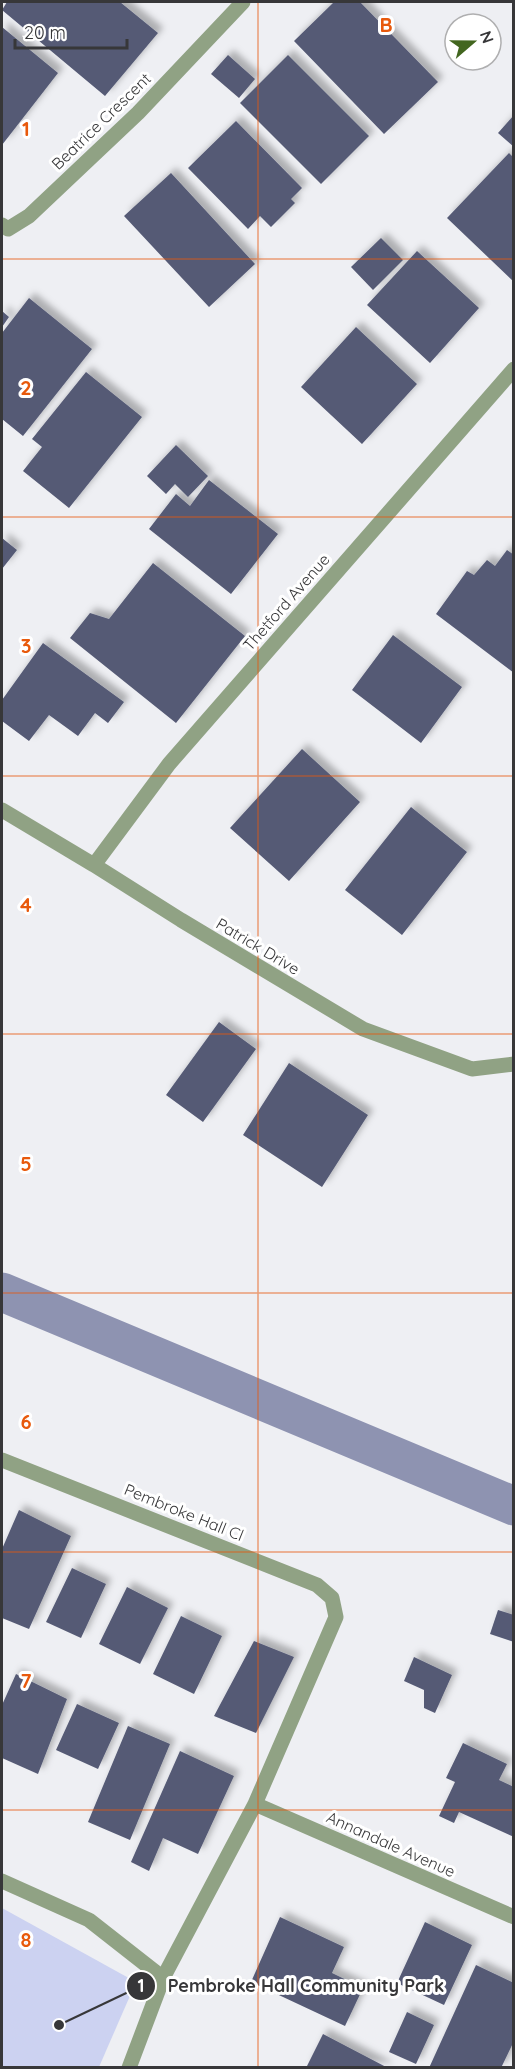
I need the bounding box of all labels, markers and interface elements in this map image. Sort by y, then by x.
scale bar [15,12,128,50]
text: B [379,12,393,37]
north arrow [443,12,503,72]
text: 20 m [24,21,66,44]
text: N [476,28,499,46]
street label: Beatrice Crescent [47,68,155,174]
text: 1 [22,116,30,141]
text: 2 [20,375,32,400]
street label: Thetford Avenue [238,549,334,655]
text: 3 [21,633,31,658]
text: 4 [20,892,32,917]
street label: Patrick Drive [213,913,303,979]
text: 5 [20,1151,32,1176]
text: 6 [20,1409,32,1434]
street label: Pembroke Hall Cl [121,1479,247,1545]
text: 7 [21,1668,32,1693]
street label: Annandale Avenue [324,1807,458,1881]
text: 8 [21,1927,32,1952]
callout: Pembroke Hall Community Park [126,1968,457,2004]
text: 1 [137,1974,145,1997]
text: Pembroke Hall Community Park [168,1974,444,1997]

